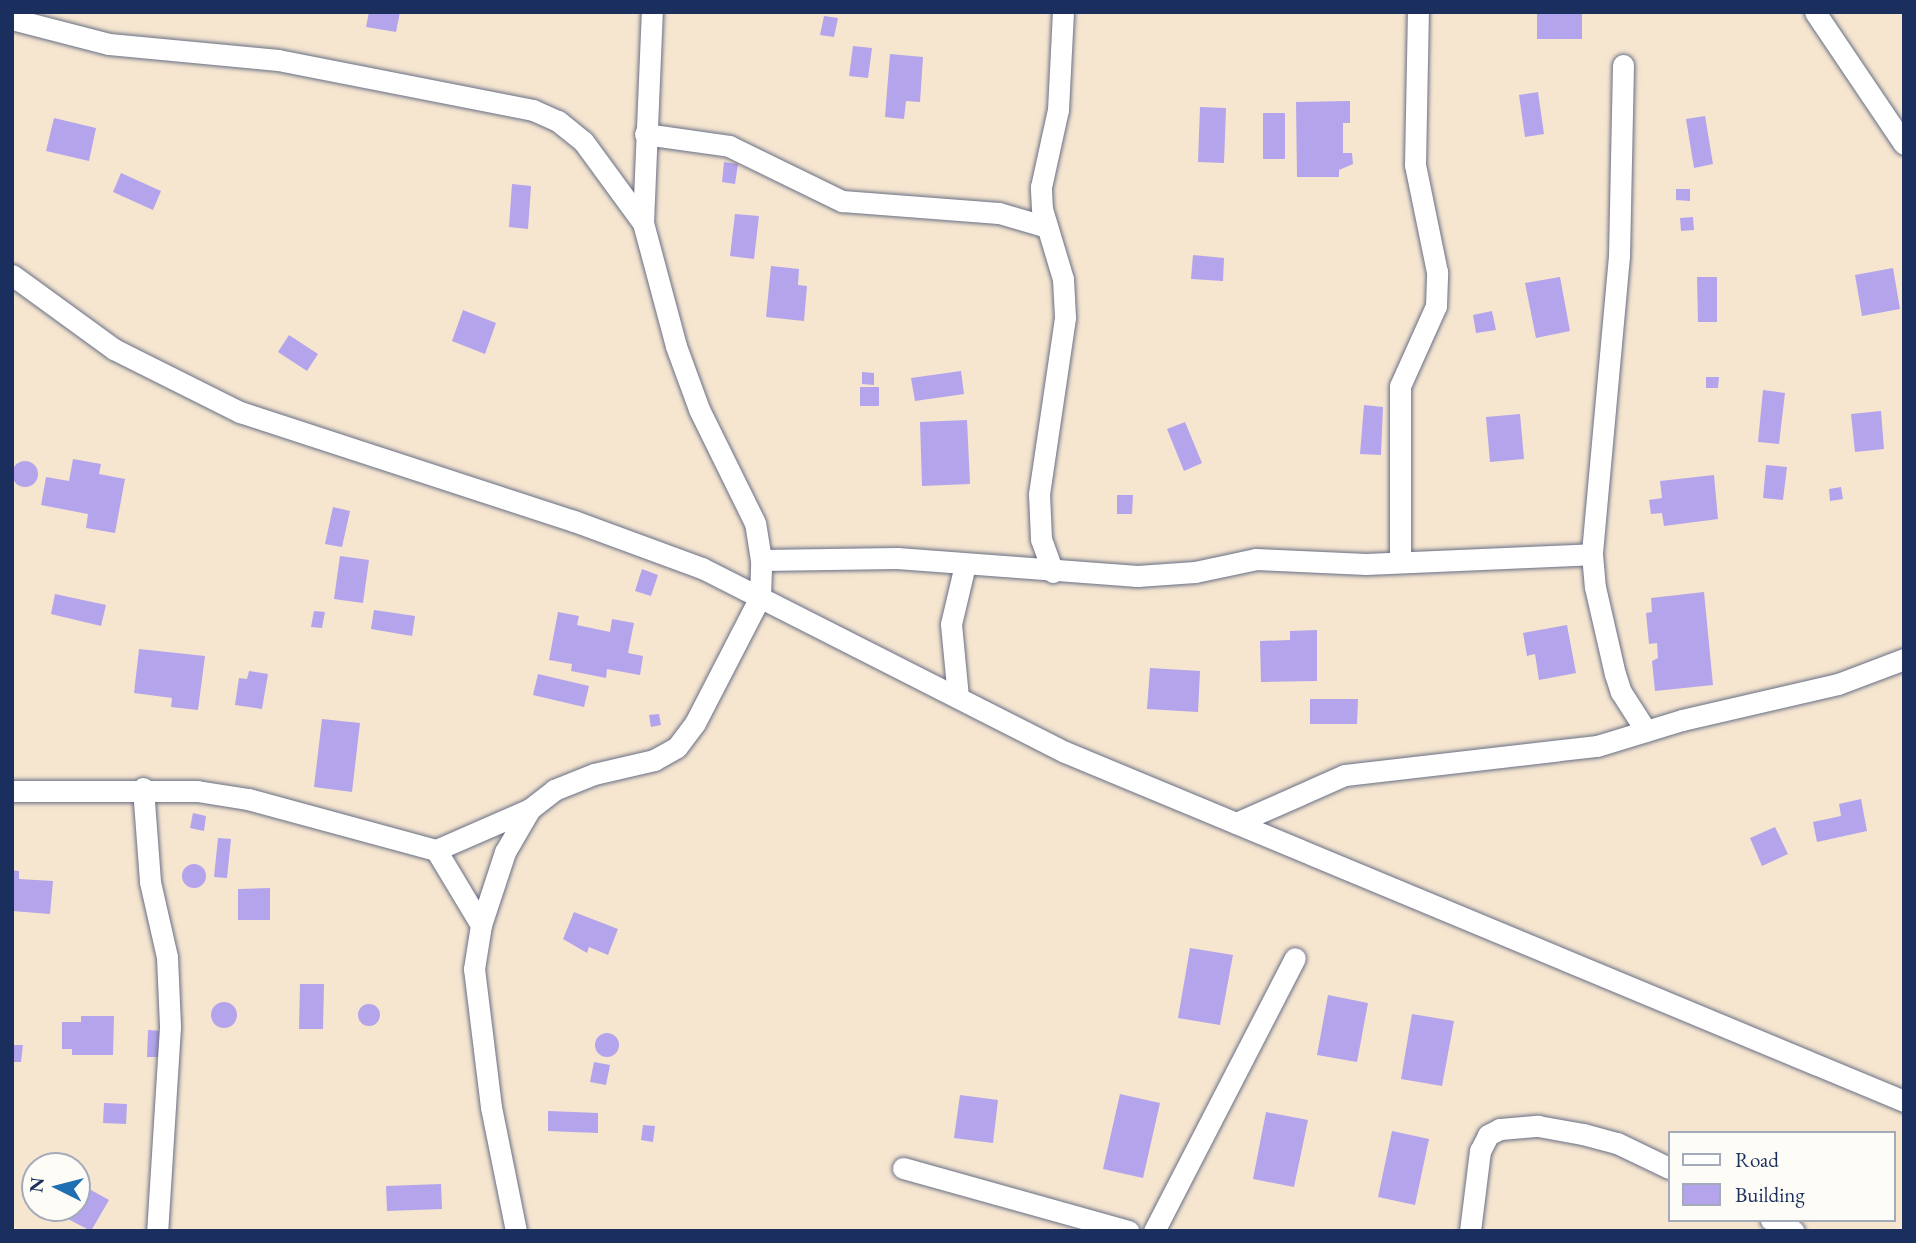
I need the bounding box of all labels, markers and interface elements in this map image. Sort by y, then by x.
legend [1668,1131,1895,1222]
text: Road [1735,1146,1779,1173]
north arrow [21,1152,91,1222]
text: N [23,1176,50,1194]
text: Building [1735,1181,1805,1208]

